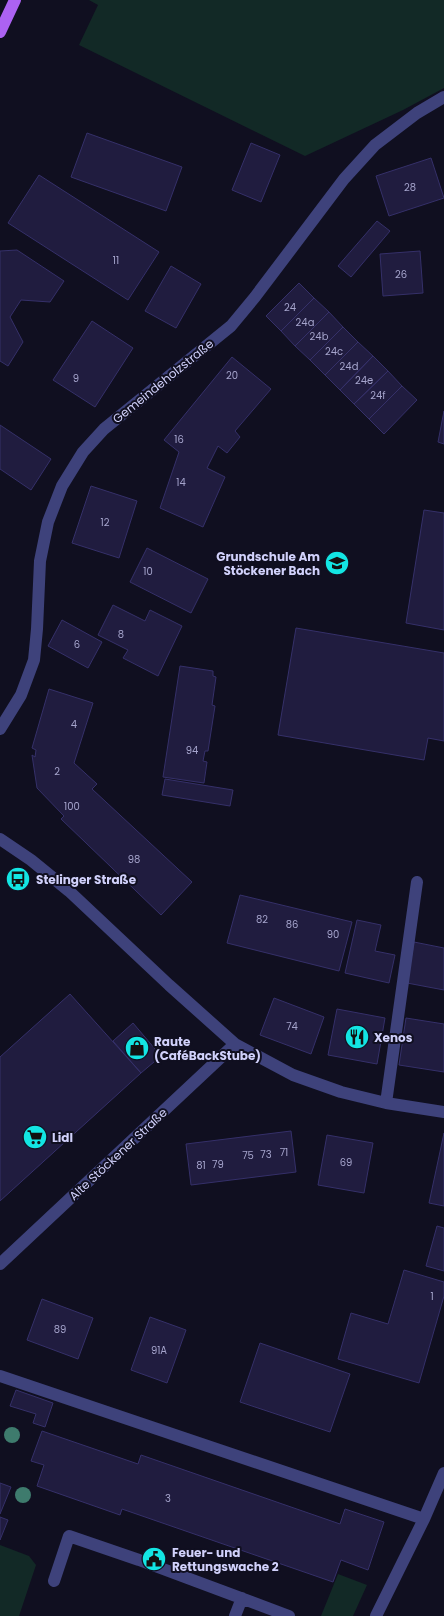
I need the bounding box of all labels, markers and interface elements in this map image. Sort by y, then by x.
house number: 28 [404,180,416,195]
house number: 11 [113,253,119,268]
house number: 26 [395,267,407,282]
house number: 24 [284,300,296,315]
house number: 24a [296,315,314,330]
house number: 24b [310,329,329,344]
street label: Gemeindeholzstraße [109,335,217,427]
house number: 24c [325,344,343,359]
house number: 24d [340,359,358,374]
house number: 20 [226,368,238,383]
house number: 9 [73,371,79,386]
house number: 24e [355,373,373,388]
house number: 24f [370,388,386,403]
house number: 16 [174,432,184,447]
house number: 14 [176,475,186,490]
house number: 12 [101,515,110,530]
place label: Grundschule Am Stöckener Bach [216,548,320,579]
school or university icon: Grundschule Am Stöckener Bach [324,550,350,576]
house number: 10 [143,564,153,579]
house number: 8 [118,627,124,642]
house number: 6 [74,637,80,652]
house number: 4 [71,717,77,732]
house number: 94 [186,743,198,758]
house number: 2 [54,764,60,779]
house number: 100 [64,799,80,814]
house number: 98 [128,852,140,867]
bus stop icon: Stelinger Straße [5,866,31,892]
place label: Stelinger Straße [36,871,137,888]
house number: 82 [256,912,268,927]
house number: 86 [286,917,298,932]
house number: 90 [327,927,339,942]
house number: 74 [286,1019,298,1034]
restaurant icon: Xenos [344,1024,370,1050]
place label: Xenos [374,1029,413,1046]
place label: Raute (CaféBackStube) [154,1033,261,1064]
shop icon: Raute (CaféBackStube) [124,1035,150,1061]
street label: Alte Stöckener Straße [65,1104,171,1204]
supermarket icon: Lidl [22,1124,48,1150]
place label: Lidl [52,1129,73,1146]
house number: 71 [280,1145,288,1160]
house number: 73 [260,1147,272,1162]
house number: 75 [242,1148,254,1163]
house number: 69 [340,1155,352,1170]
house number: 79 [212,1157,224,1172]
house number: 81 [196,1158,206,1173]
house number: 1 [430,1289,434,1304]
house number: 89 [54,1322,66,1337]
house number: 91A [151,1343,167,1358]
house number: 3 [165,1491,171,1506]
place label: Feuer- und Rettungswache 2 [172,1544,279,1575]
public building icon: Feuer- und Rettungswache 2 [141,1546,167,1572]

